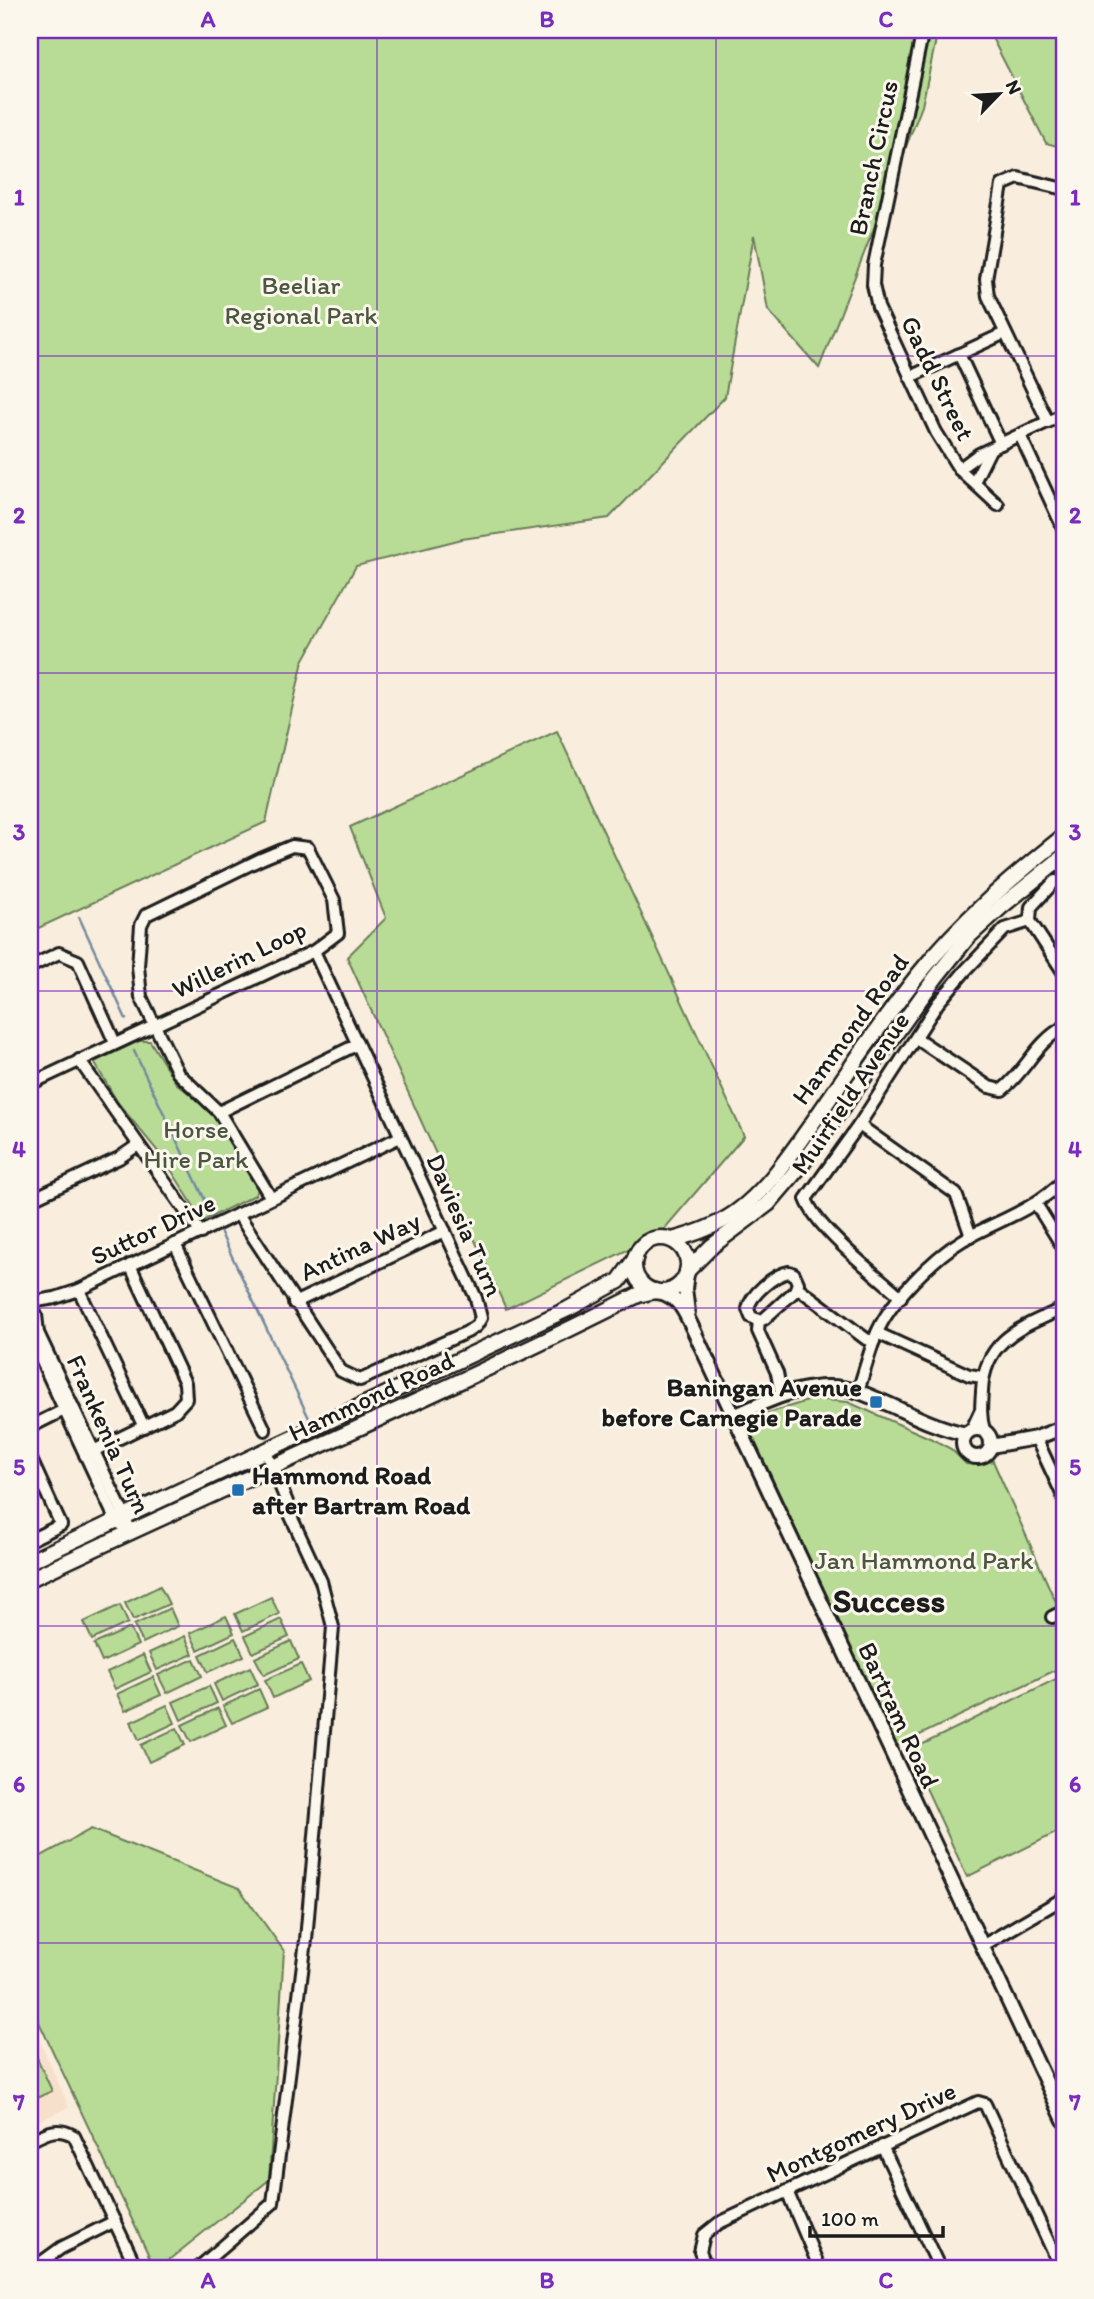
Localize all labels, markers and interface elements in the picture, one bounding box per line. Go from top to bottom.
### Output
text: A [200,5,216,33]
text: B [540,5,555,33]
text: C [879,5,894,33]
north arrow [964,60,1034,130]
text: N [1001,76,1027,98]
street label: Branch Circus [841,77,905,239]
text: 1 [14,183,25,211]
text: 1 [1070,183,1081,211]
park label: Beeliar Regional Park [225,269,377,331]
street label: Gadd Street [894,310,982,446]
text: 2 [13,501,26,529]
text: 2 [1069,501,1082,529]
text: 3 [13,818,26,846]
text: 3 [1069,818,1082,846]
street label: Willerin Loop [166,913,312,1005]
street label: Hammond Road [784,947,916,1111]
street label: Muirfield Avenue [784,1006,916,1180]
park label: Horse Hire Park [144,1113,249,1175]
text: 4 [12,1135,26,1163]
text: 4 [1068,1135,1082,1163]
street label: Daviesia Turn [419,1149,511,1302]
street label: Suttor Drive [85,1186,221,1272]
street label: Antina Way [295,1204,425,1288]
street label: Hammond Road [283,1344,459,1448]
street label: Frankenia Turn [60,1350,158,1519]
place label: Baningan Avenue before Carnegie Parade [602,1371,862,1433]
marker: Baningan Avenue before Carnegie Parade [868,1394,884,1410]
text: 5 [13,1453,25,1481]
text: 5 [1069,1453,1081,1481]
place label: Hammond Road after Bartram Road [252,1459,471,1521]
marker: Hammond Road after Bartram Road [230,1482,246,1498]
park label: Jan Hammond Park [815,1544,1034,1576]
district label: Success [833,1581,945,1620]
street label: Bartram Road [851,1637,947,1793]
text: 6 [13,1770,25,1798]
text: 6 [1069,1770,1081,1798]
street label: Montgomery Drive [761,2074,961,2190]
text: 7 [12,2088,25,2116]
text: 7 [1068,2088,1081,2116]
scale bar [810,2194,944,2238]
text: 100 m [821,2206,879,2231]
text: A [200,2266,216,2294]
text: B [540,2266,555,2294]
text: C [879,2266,894,2294]

